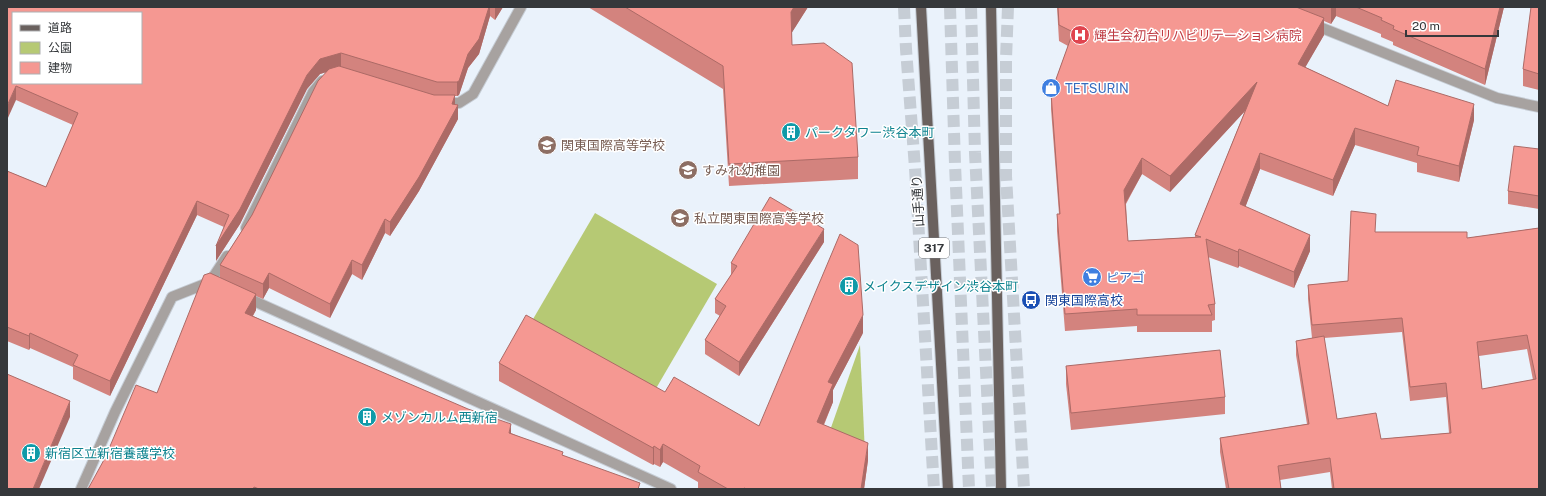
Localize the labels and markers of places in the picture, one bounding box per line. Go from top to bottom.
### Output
hospital icon: 輝生会初台リハビリテーション病院 [1069,24,1091,46]
place label: 輝生会初台リハビリテーション病院 [1094,28,1302,43]
shop icon: TETSURIN [1040,77,1062,99]
place label: TETSURIN [1065,81,1129,96]
building icon: パークタワー渋谷本町 [780,121,802,143]
place label: パークタワー渋谷本町 [805,125,934,140]
school or university icon: 関東国際高等学校 [536,134,558,156]
place label: 関東国際高等学校 [561,138,665,153]
school or university icon: すみれ幼稚園 [677,159,699,181]
place label: すみれ幼稚園 [702,163,780,178]
school or university icon: 私立関東国際高等学校 [669,207,691,229]
place label: 私立関東国際高等学校 [694,211,824,226]
supermarket icon: ピアゴ [1081,266,1103,288]
place label: ピアゴ [1106,270,1145,285]
building icon: メイクスデザイン渋谷本町 [838,275,860,297]
place label: メイクスデザイン渋谷本町 [863,279,1018,294]
bus stop icon: 関東国際高校 [1020,289,1042,311]
place label: 関東国際高校 [1045,293,1123,308]
building icon: メゾンカルム西新宿 [356,406,378,428]
place label: メゾンカルム西新宿 [381,410,498,425]
building icon: 新宿区立新宿養護学校 [20,442,42,464]
place label: 新宿区立新宿養護学校 [45,446,175,461]

